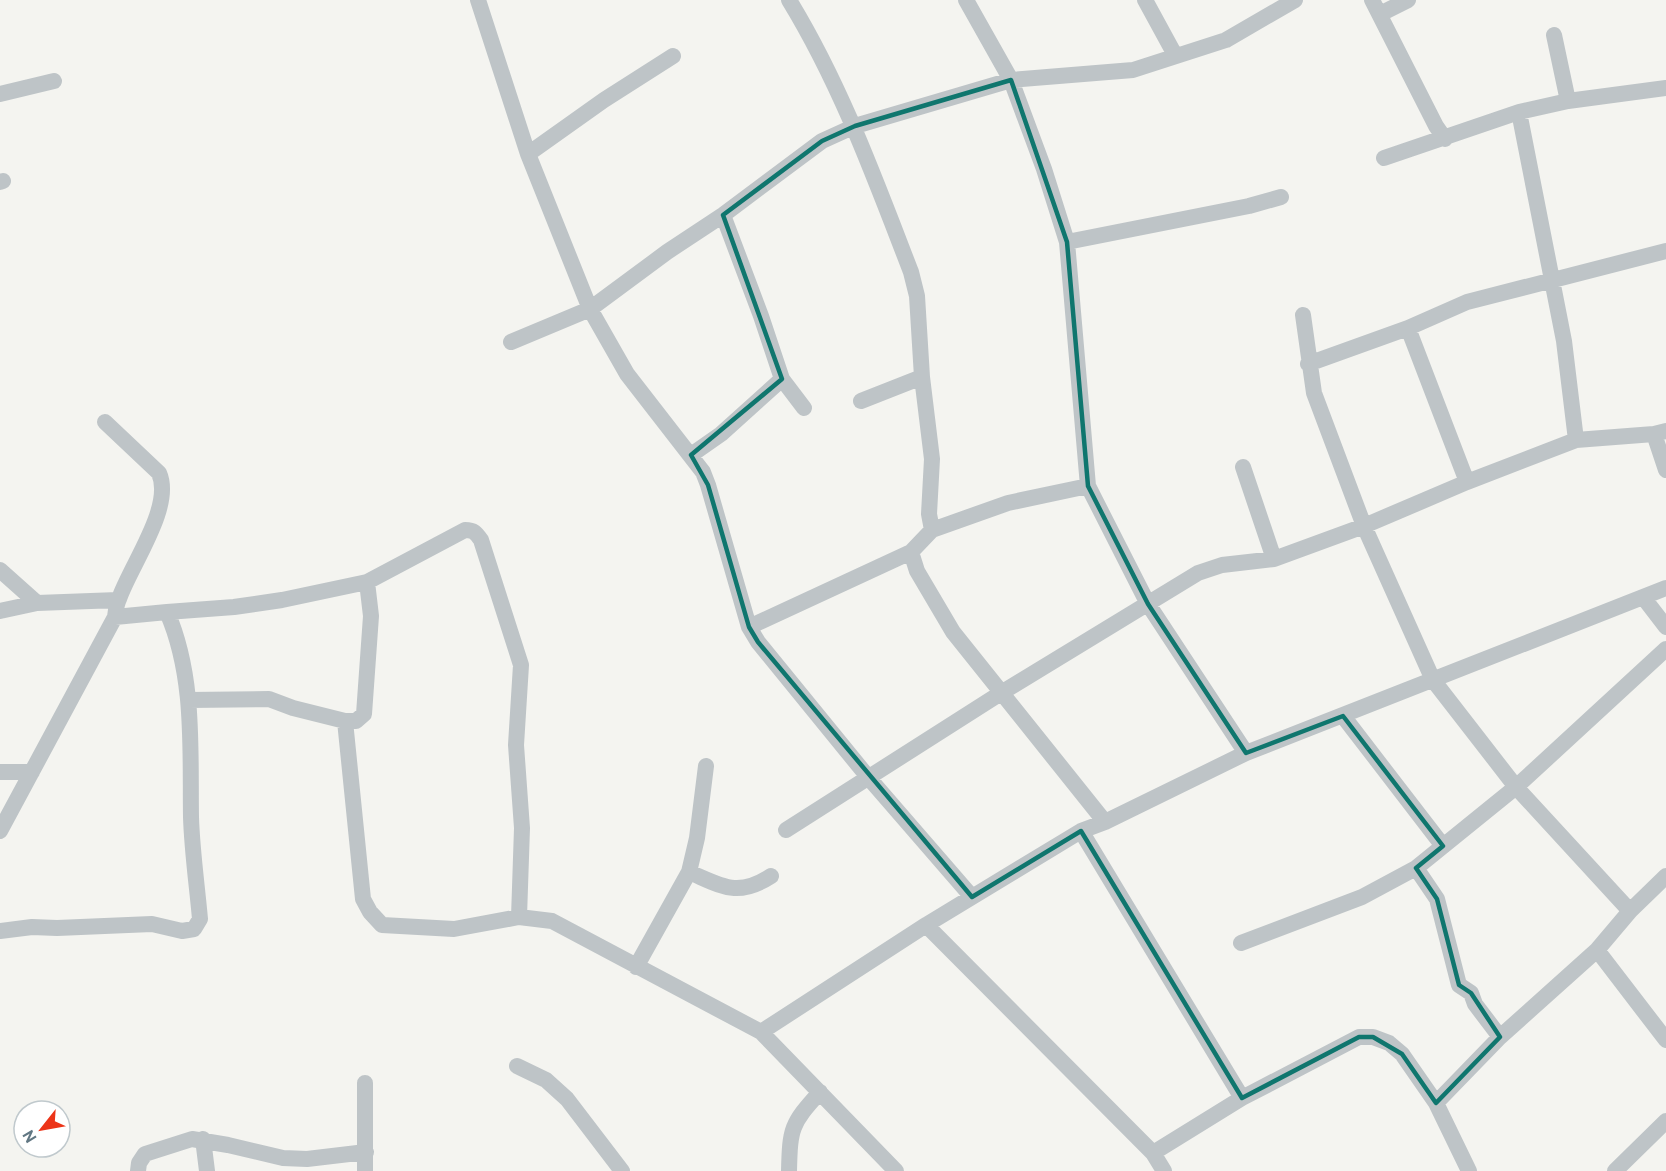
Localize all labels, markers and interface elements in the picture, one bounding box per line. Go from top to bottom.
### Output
north arrow [12,1099,72,1159]
text: N [19,1126,42,1146]

